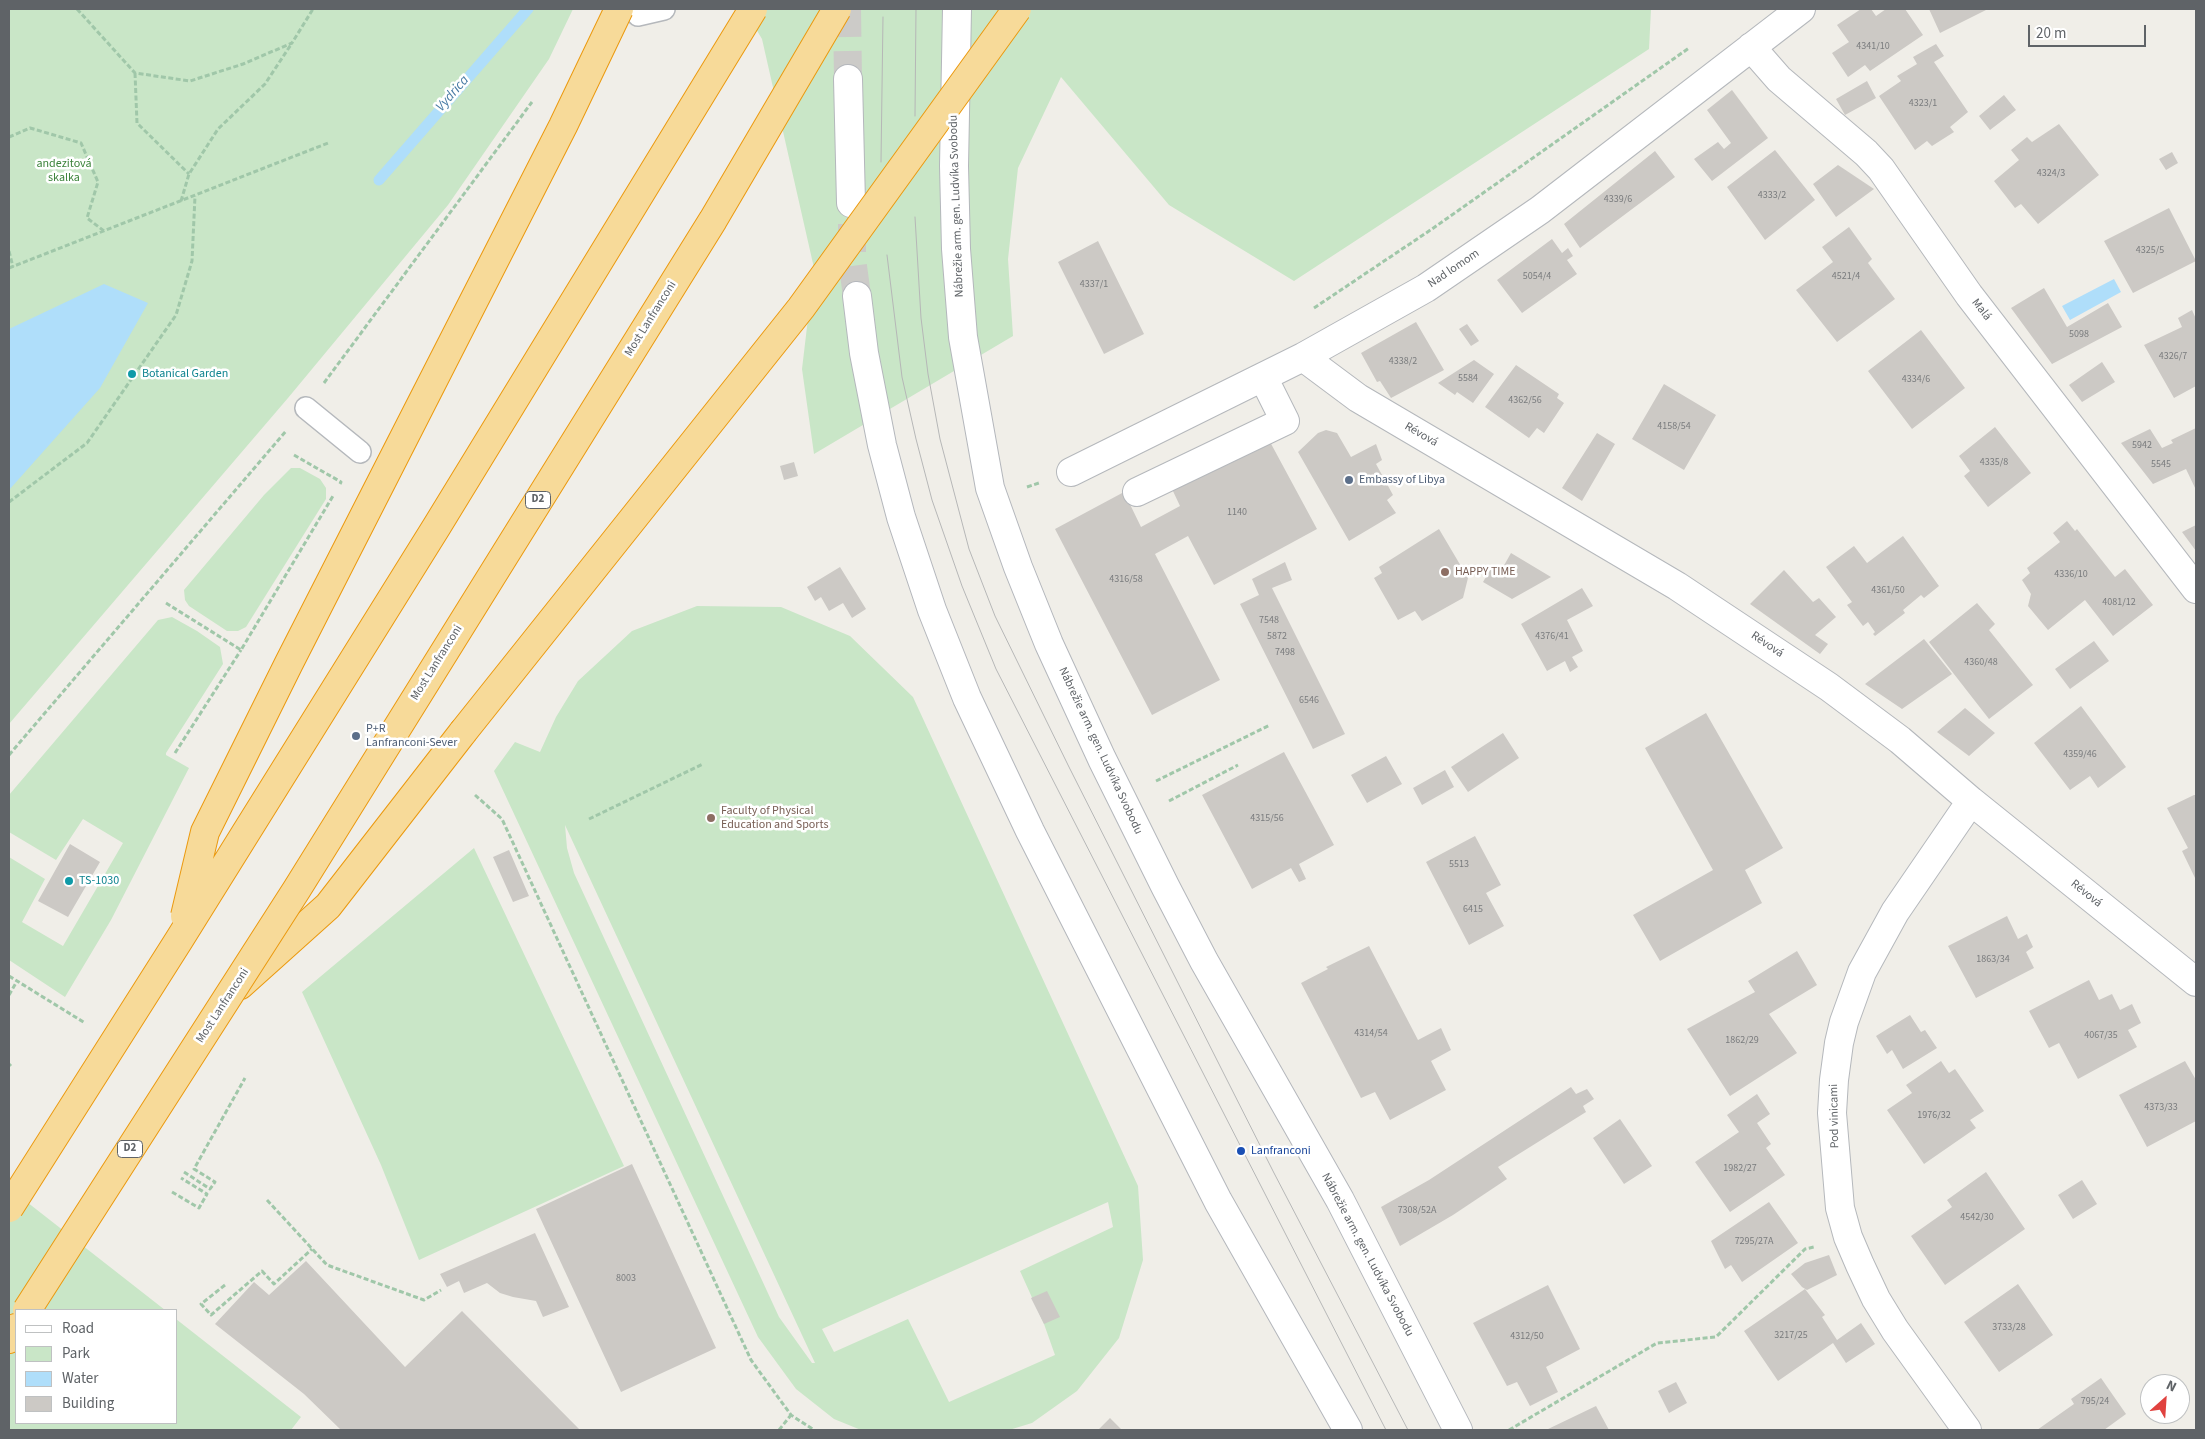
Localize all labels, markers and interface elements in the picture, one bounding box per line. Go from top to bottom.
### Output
scale bar [2030,15,2148,47]
text: 20 m [2036,23,2066,44]
house number: 4341/10 [1856,41,1890,53]
water label: Vydrica [433,73,473,115]
house number: 4323/1 [1909,98,1937,110]
street label: Nábrežie arm. gen. Ludvíka Svobodu [947,114,967,298]
park label: andezitová skalka [36,157,92,185]
house number: 4324/3 [2037,168,2065,180]
house number: 4333/2 [1758,190,1786,202]
house number: 4339/6 [1604,194,1632,206]
house number: 4325/5 [2136,245,2164,257]
street label: Nad lomom [1426,247,1482,291]
house number: 5054/4 [1523,271,1551,283]
house number: 4521/4 [1832,271,1860,283]
street label: Most Lanfranconi [622,279,680,359]
house number: 4337/1 [1080,279,1108,291]
street label: Malá [1968,296,1994,324]
house number: 5098 [2069,329,2089,341]
house number: 4326/7 [2159,351,2187,363]
house number: 4338/2 [1389,356,1417,368]
place label: Botanical Garden [142,367,228,381]
marker: Botanical Garden [126,368,138,380]
house number: 5584 [1458,373,1478,385]
house number: 4334/6 [1902,374,1930,386]
house number: 4362/56 [1508,395,1542,407]
street label: Révová [1402,420,1440,450]
house number: 4158/54 [1657,421,1691,433]
house number: 5942 [2132,440,2152,452]
house number: 4335/8 [1980,457,2008,469]
house number: 5545 [2151,459,2171,471]
place label: Embassy of Libya [1359,473,1445,487]
marker: Embassy of Libya [1343,474,1355,486]
road number: D2 [526,492,550,508]
house number: 1140 [1227,507,1247,519]
place label: HAPPY TIME [1455,565,1516,579]
marker: HAPPY TIME [1439,566,1451,578]
house number: 4336/10 [2054,569,2088,581]
house number: 4316/58 [1109,574,1143,586]
house number: 4361/50 [1871,585,1905,597]
house number: 4081/12 [2102,597,2136,609]
house number: 7548 [1259,615,1279,627]
street label: Most Lanfranconi [408,623,466,703]
street label: Révová [1748,629,1786,661]
house number: 5872 [1267,631,1287,643]
house number: 4376/41 [1535,631,1569,643]
house number: 7498 [1275,647,1295,659]
house number: 4360/48 [1964,657,1998,669]
street label: Nábrežie arm. gen. Ludvíka Svobodu [1055,665,1145,837]
house number: 6546 [1299,695,1319,707]
place label: P+R Lanfranconi-Sever [366,722,457,750]
marker: P+R Lanfranconi-Sever [350,730,362,742]
house number: 4359/46 [2063,749,2097,761]
place label: Faculty of Physical Education and Sports [721,804,828,832]
marker: Faculty of Physical Education and Sports [705,812,717,824]
house number: 4315/56 [1250,813,1284,825]
house number: 5513 [1449,859,1469,871]
place label: TS-1030 [79,874,119,888]
marker: TS-1030 [63,875,75,887]
street label: Révová [2067,877,2105,911]
house number: 6415 [1463,904,1483,916]
house number: 1863/34 [1976,954,2010,966]
street label: Most Lanfranconi [194,966,252,1046]
house number: 4314/54 [1354,1028,1388,1040]
house number: 4067/35 [2084,1030,2118,1042]
house number: 1862/29 [1725,1035,1759,1047]
street label: Pod vinicami [1827,1084,1843,1148]
house number: 4373/33 [2144,1102,2178,1114]
house number: 1976/32 [1917,1110,1951,1122]
road number: D2 [118,1140,142,1158]
place label: Lanfranconi [1251,1144,1311,1158]
marker: Lanfranconi [1235,1145,1247,1157]
house number: 1982/27 [1723,1163,1757,1175]
street label: Nábrežie arm. gen. Ludvíka Svobodu [1318,1171,1416,1339]
house number: 7308/52A [1398,1205,1436,1217]
house number: 4542/30 [1960,1212,1994,1224]
house number: 7295/27A [1735,1236,1773,1248]
house number: 8003 [616,1273,636,1285]
legend [15,1309,178,1424]
text: Road [62,1318,94,1339]
house number: 3733/28 [1992,1322,2026,1334]
house number: 3217/25 [1774,1330,1808,1342]
house number: 4312/50 [1510,1331,1544,1343]
text: Park [62,1343,90,1364]
text: Water [62,1368,98,1389]
north arrow [2140,1374,2190,1424]
text: N [2163,1375,2180,1397]
text: Building [62,1393,114,1414]
house number: 795/24 [2081,1396,2109,1408]

